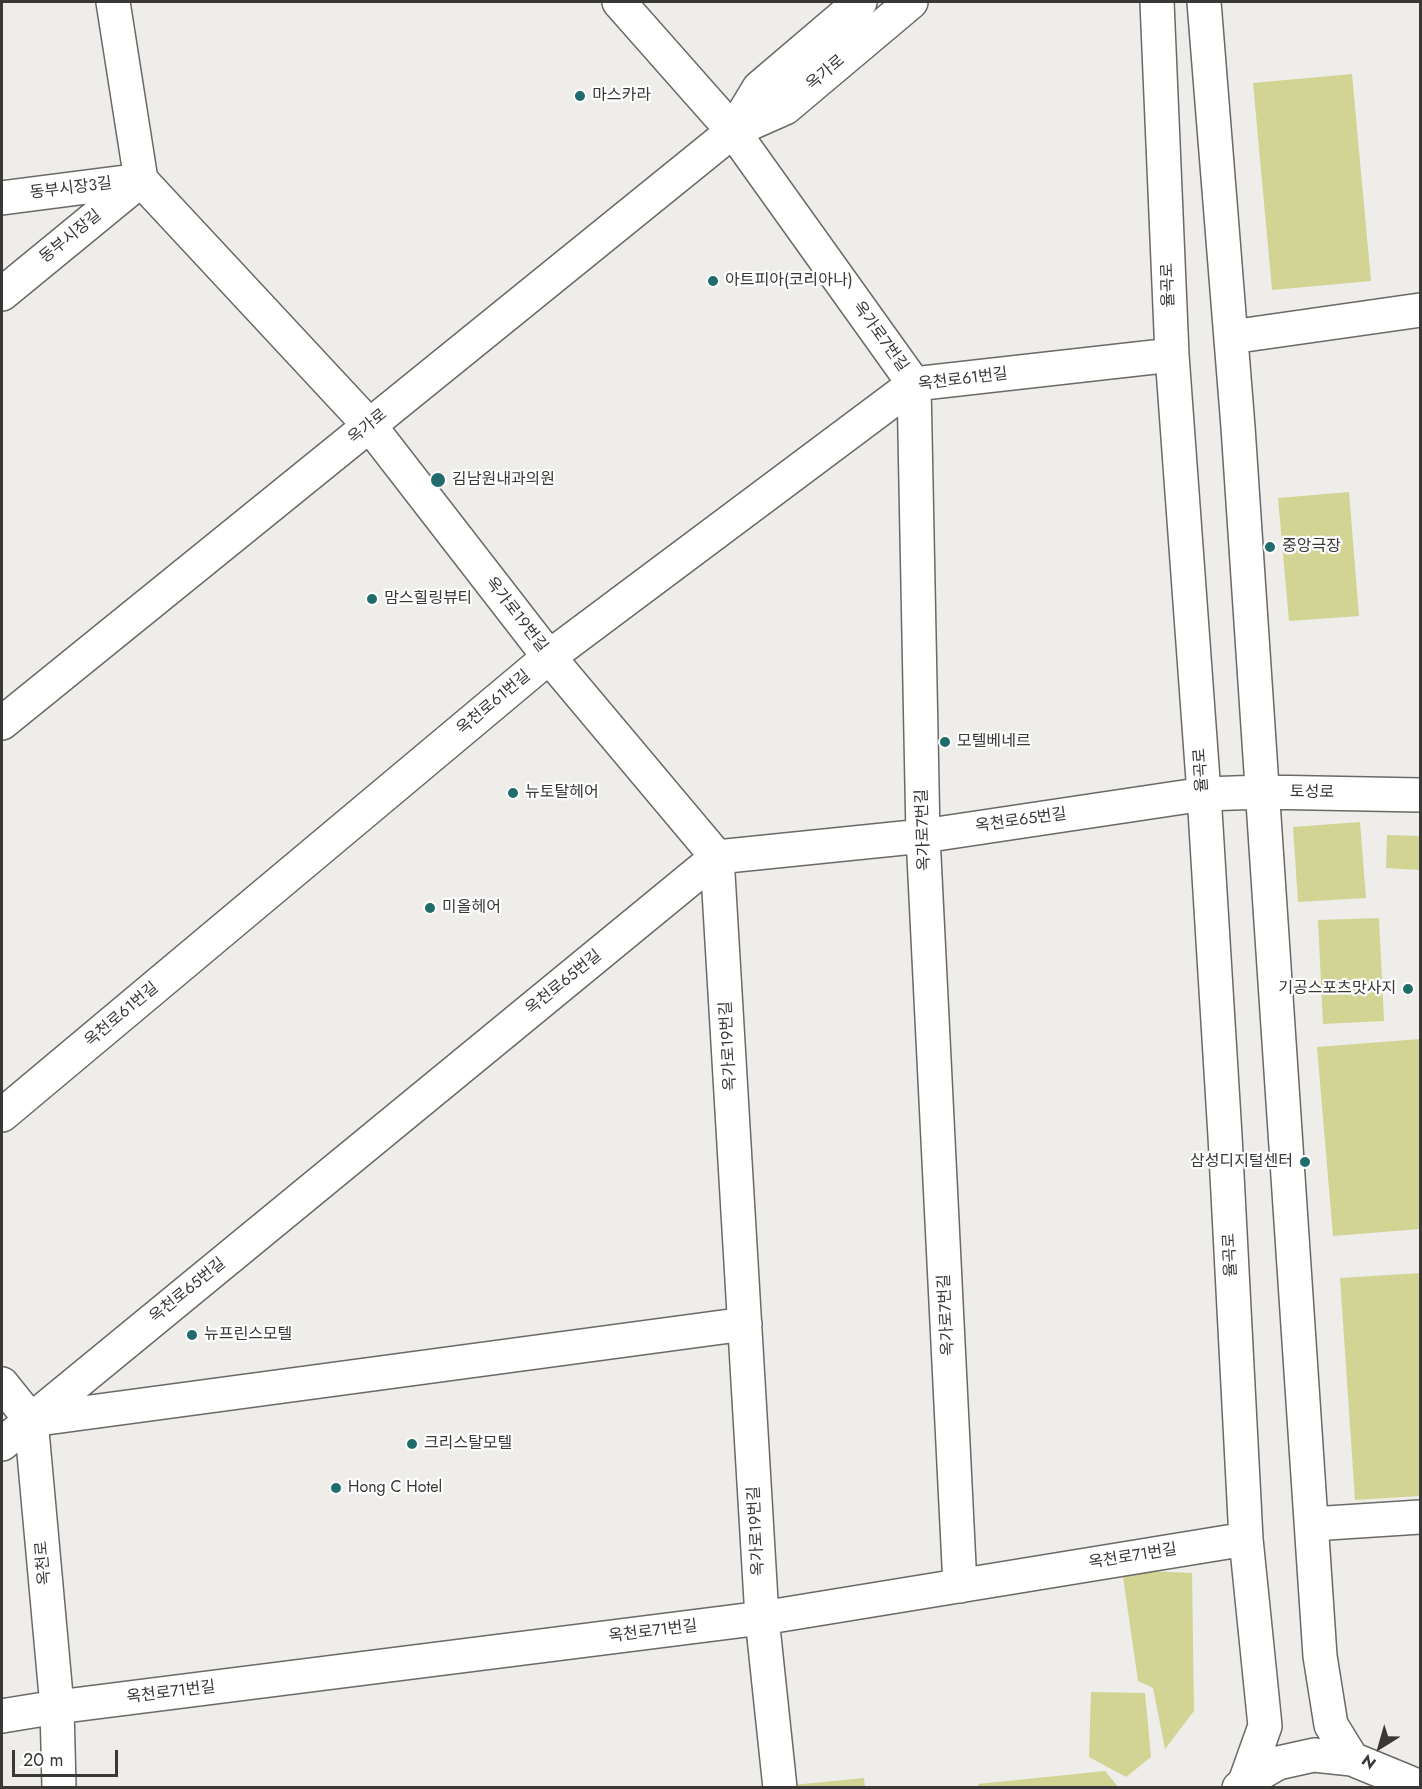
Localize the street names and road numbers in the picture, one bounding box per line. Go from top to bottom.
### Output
street label: 옥가로 [803,51,849,95]
street label: 동부시장3길 [29,174,113,204]
street label: 동부시장길 [36,206,106,268]
street label: 율곡로 [1159,263,1179,307]
street label: 옥가로7번길 [848,298,912,376]
street label: 옥천로61번길 [917,365,1009,395]
street label: 옥가로 [345,406,391,448]
street label: 옥가로19번길 [481,574,551,656]
street label: 옥천로61번길 [453,667,535,739]
street label: 율곡로 [1191,747,1213,793]
street label: 토성로 [1290,783,1334,803]
street label: 옥가로7번길 [913,789,935,871]
street label: 옥천로65번길 [974,805,1068,837]
street label: 옥천로65번길 [522,947,606,1019]
street label: 옥천로61번길 [81,979,163,1051]
street label: 옥가로19번길 [717,1001,741,1091]
street label: 율곡로 [1220,1232,1242,1278]
street label: 옥천로65번길 [146,1255,230,1327]
street label: 옥가로7번길 [935,1274,959,1356]
street label: 옥가로19번길 [745,1486,769,1576]
street label: 옥천로 [33,1540,55,1586]
street label: 옥천로71번길 [1087,1541,1179,1573]
street label: 옥천로71번길 [608,1617,698,1647]
street label: 옥천로71번길 [126,1678,216,1708]

